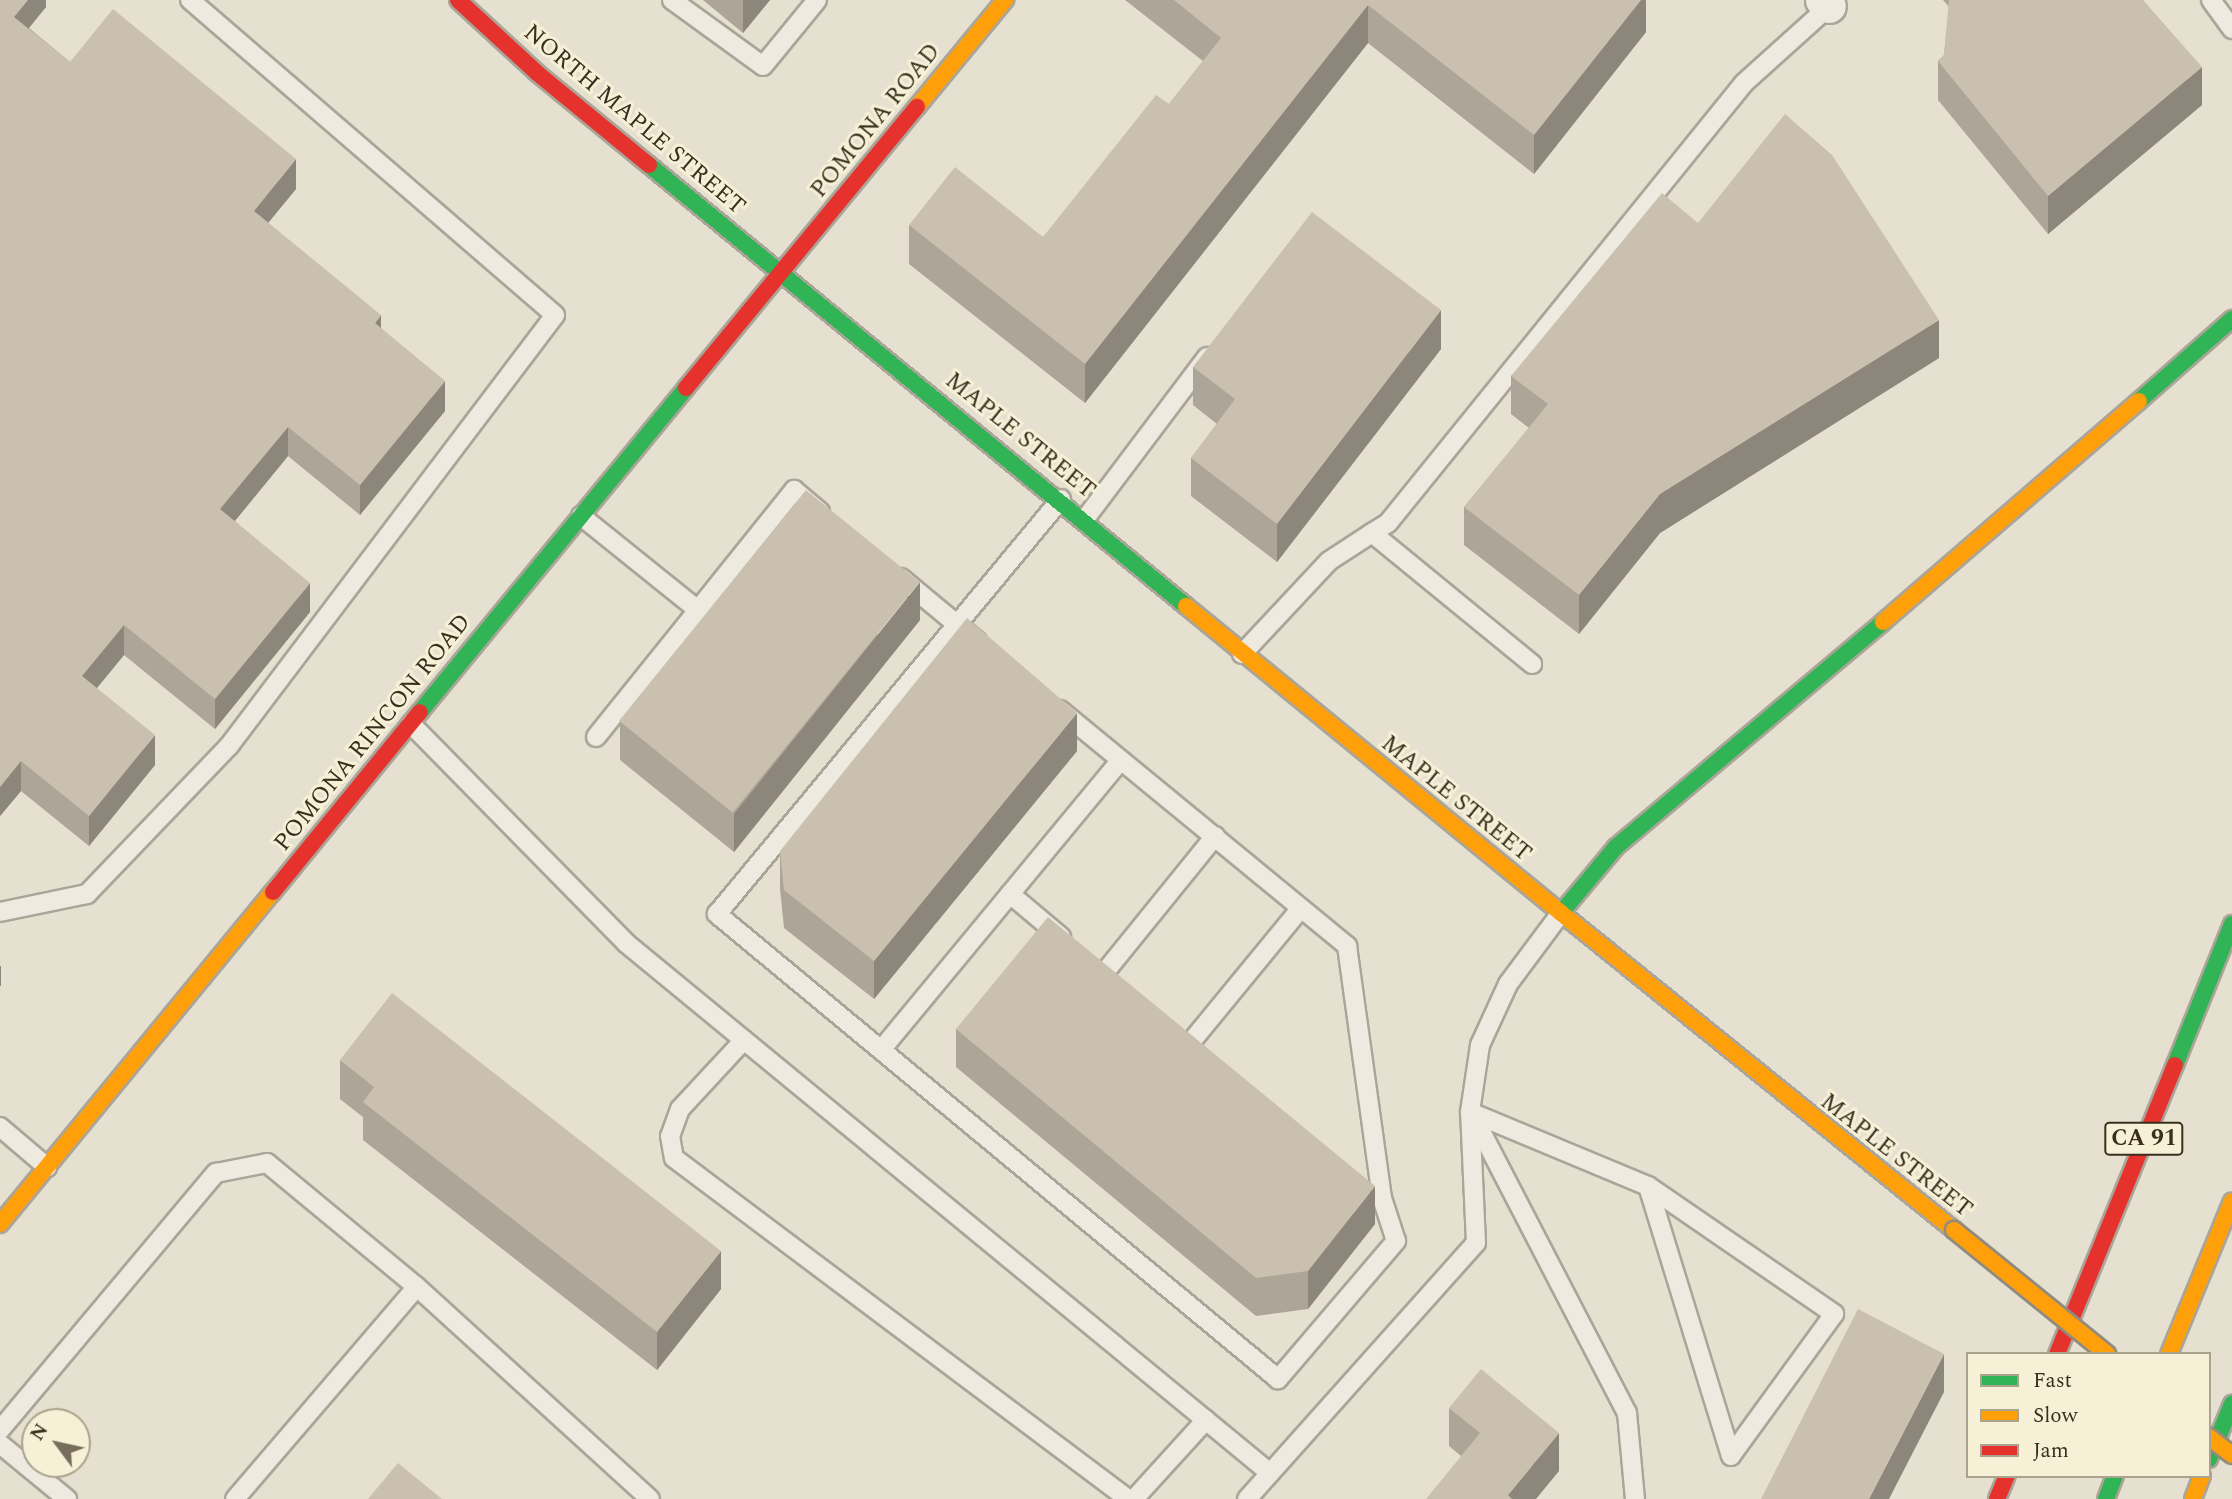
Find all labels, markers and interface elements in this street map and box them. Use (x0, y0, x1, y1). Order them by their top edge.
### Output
street label: NORTH MAPLE STREET (517, 19, 751, 221)
street label: POMONA ROAD (805, 38, 947, 204)
street label: MAPLE STREET (939, 367, 1101, 505)
street label: POMONA RINCON ROAD (268, 609, 478, 857)
street label: MAPLE STREET (1375, 730, 1537, 868)
street label: MAPLE STREET (1814, 1088, 1978, 1224)
road number: CA 91 (2104, 1120, 2184, 1158)
legend (1966, 1352, 2211, 1478)
text: Fast (2033, 1365, 2072, 1397)
text: Slow (2033, 1400, 2077, 1432)
north arrow (21, 1408, 91, 1478)
text: N (23, 1418, 56, 1447)
text: Jam (2033, 1435, 2069, 1467)

